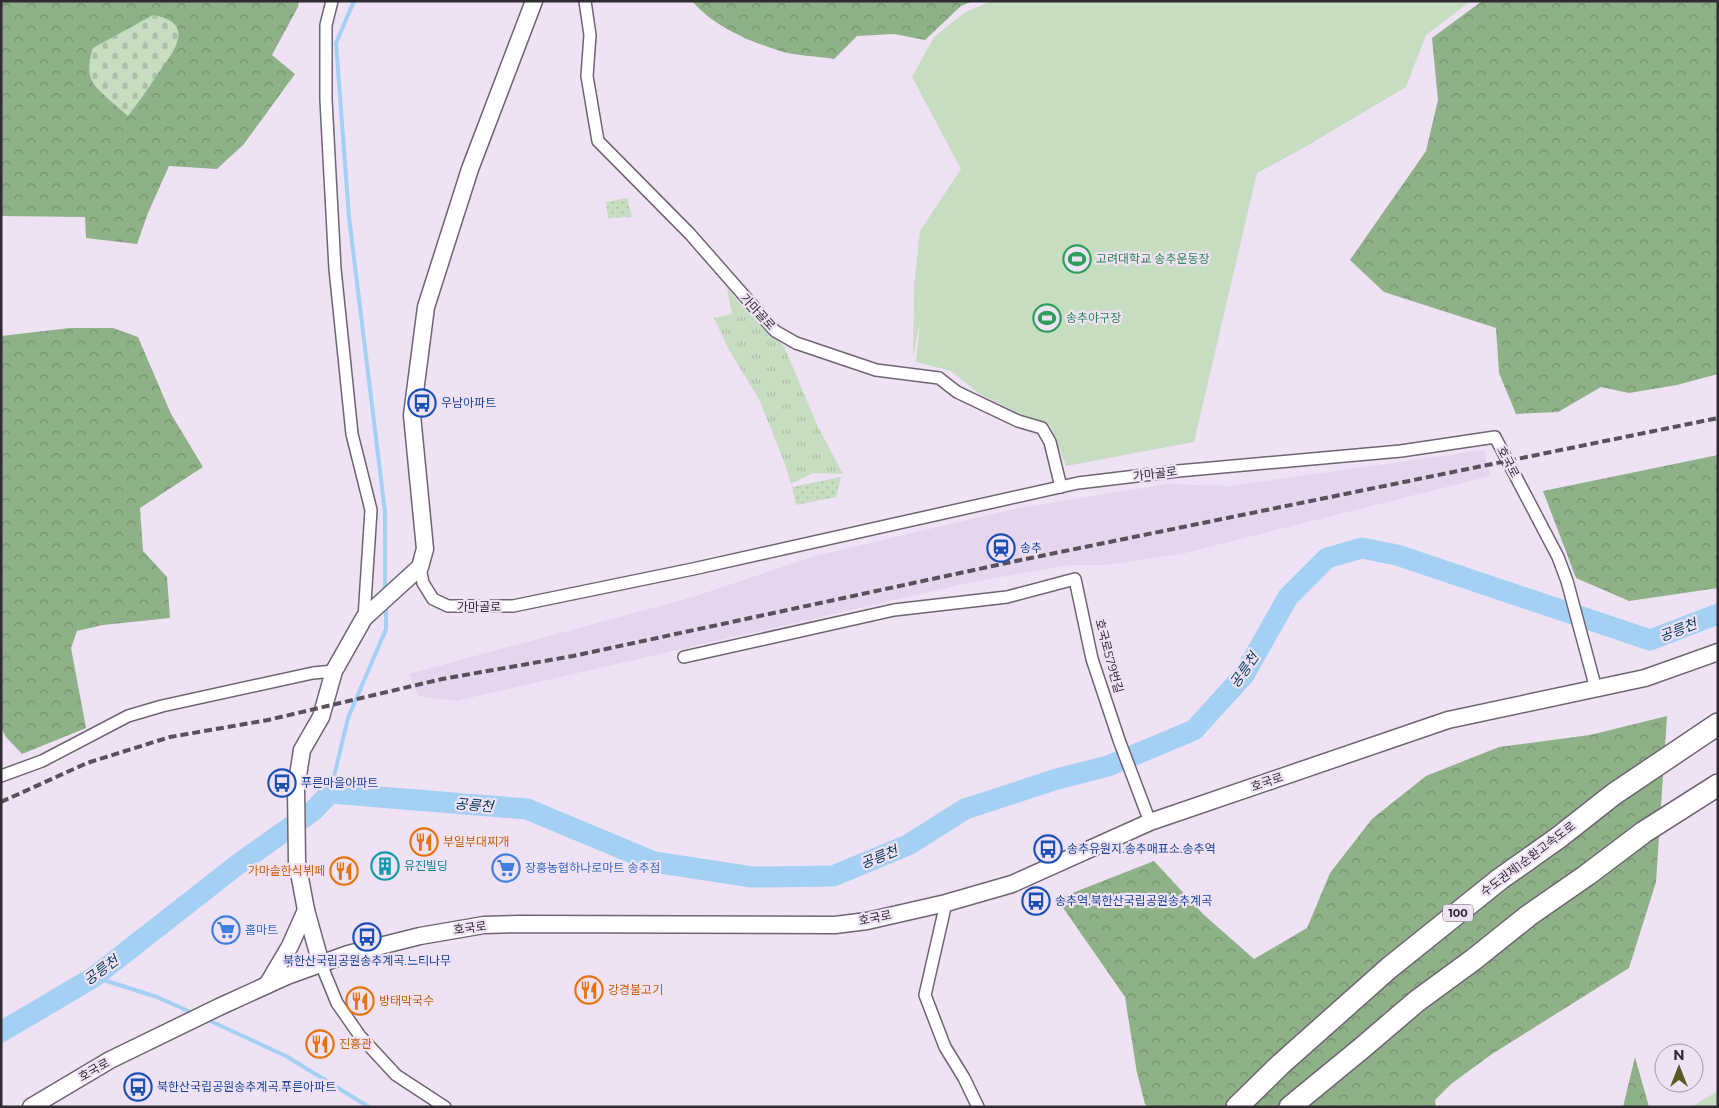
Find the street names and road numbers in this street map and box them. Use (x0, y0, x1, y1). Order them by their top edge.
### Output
street label: 가마골로 (738, 290, 779, 333)
street label: 호국로 (1494, 444, 1523, 480)
street label: 가마골로 (1132, 463, 1178, 484)
street label: 가마골로 (457, 599, 501, 614)
street label: 호국로579번길 (1092, 617, 1127, 695)
street label: 호국로 (1249, 769, 1285, 794)
street label: 수도권제1순환고속도로 (1477, 818, 1578, 899)
road number: 100 (1443, 904, 1473, 921)
street label: 호국로 (857, 907, 893, 928)
street label: 호국로 (453, 918, 487, 937)
street label: 호국로 (76, 1055, 112, 1084)

